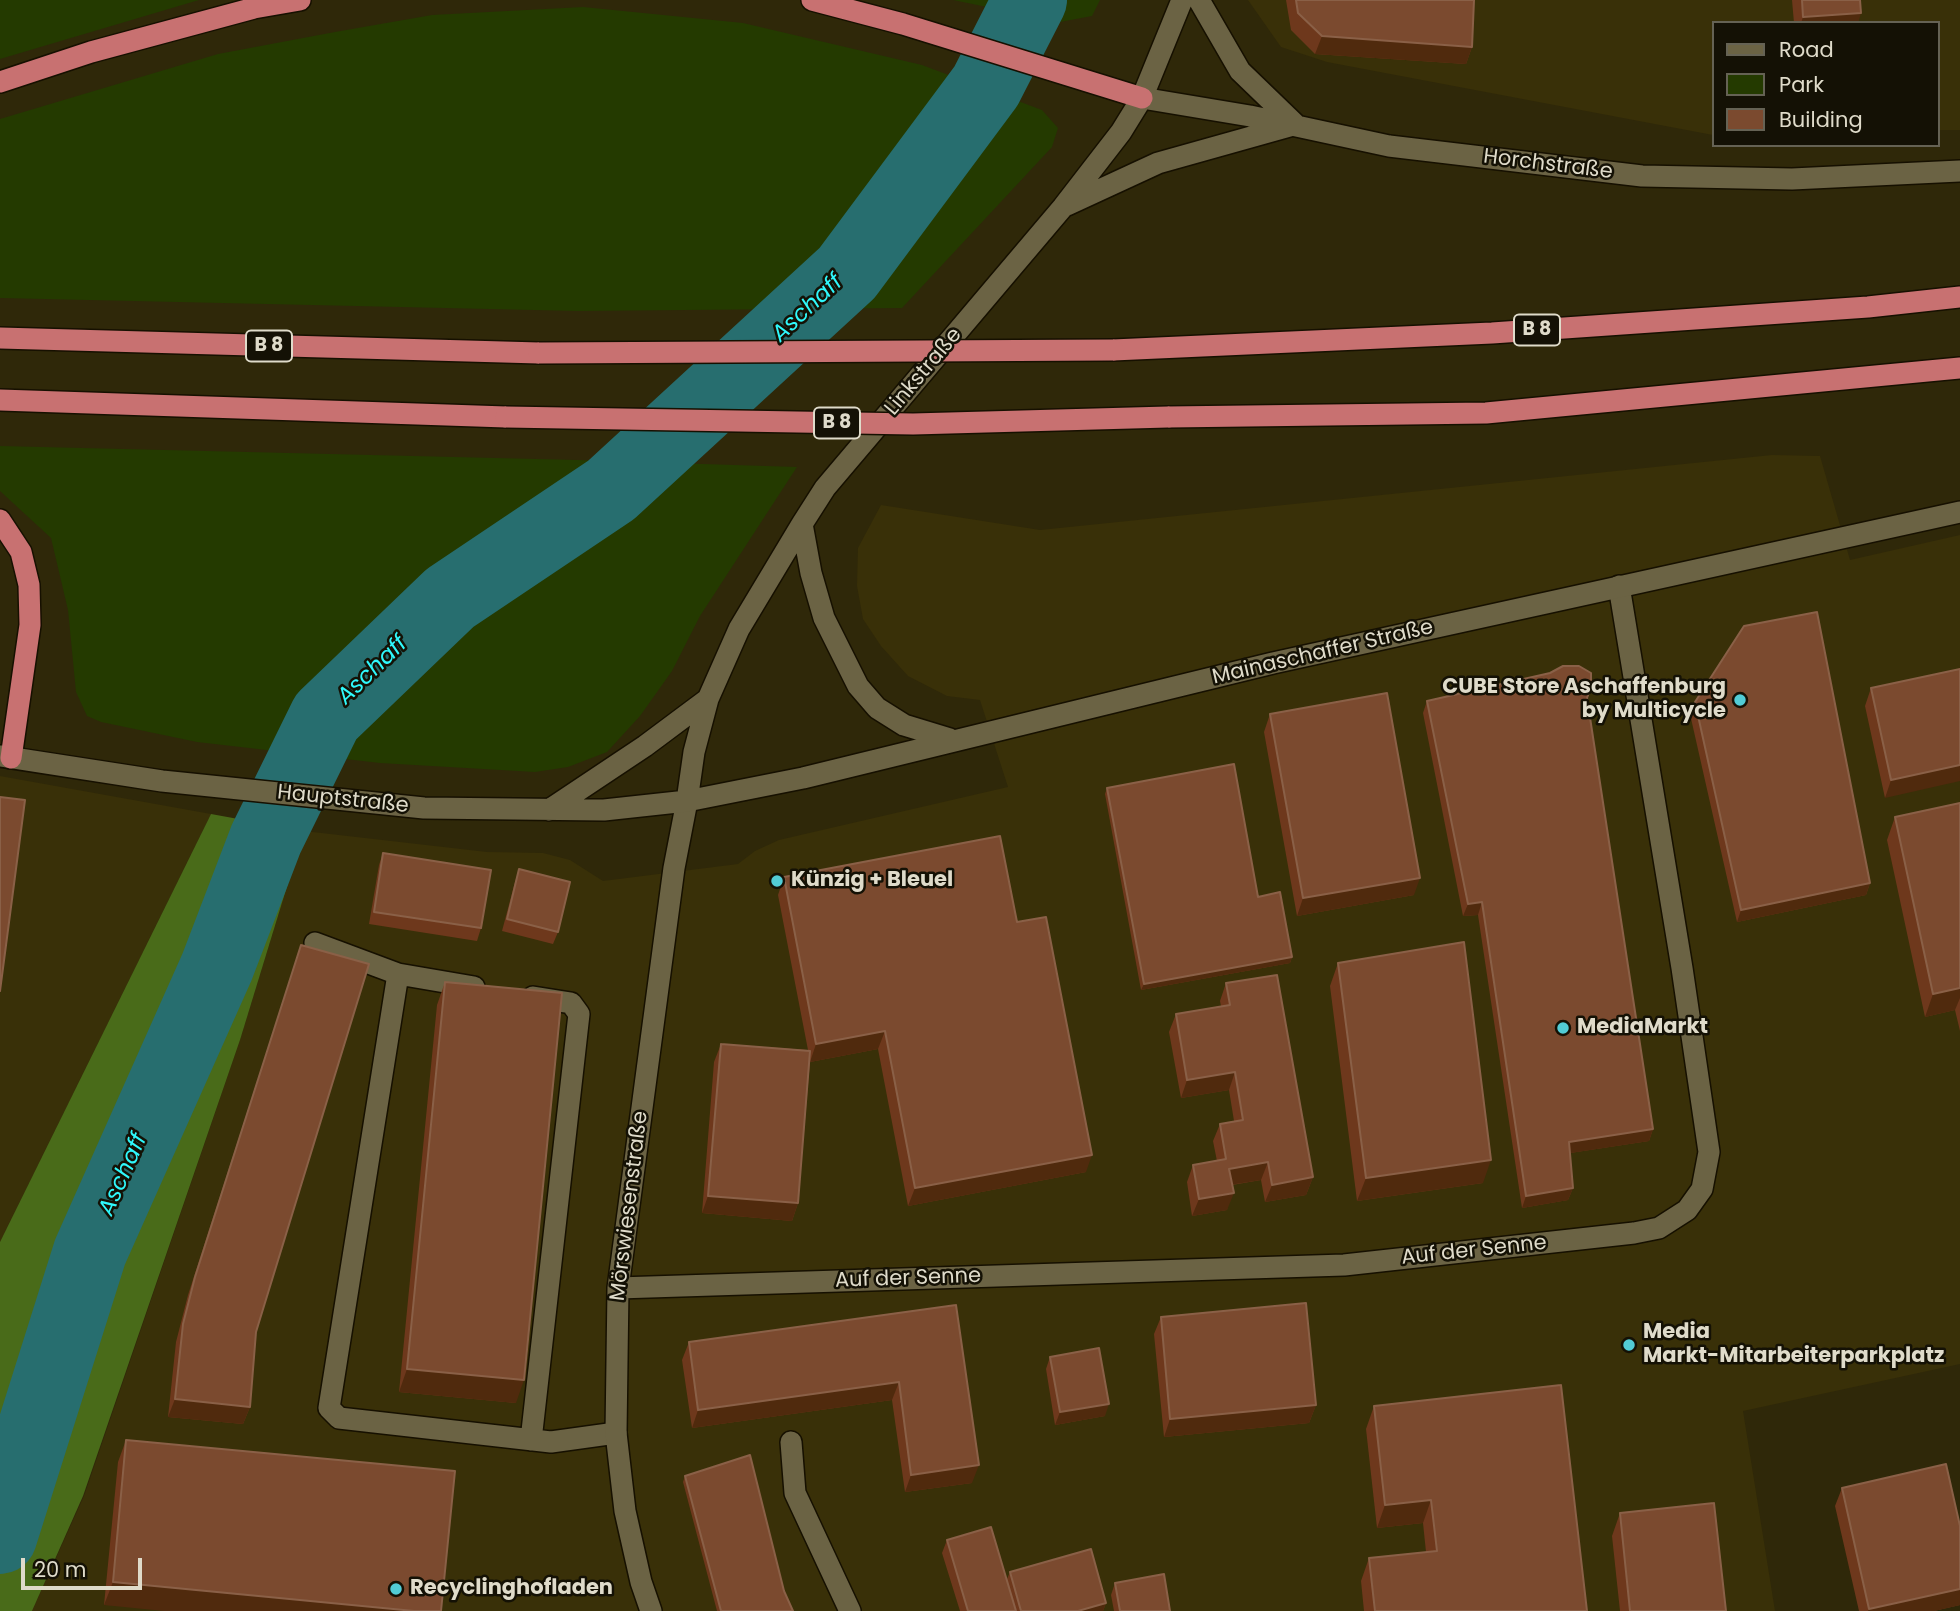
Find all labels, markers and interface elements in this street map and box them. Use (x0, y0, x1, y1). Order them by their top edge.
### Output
legend (1712, 21, 1939, 147)
text: Road (1779, 35, 1834, 64)
text: Park (1779, 70, 1824, 99)
text: Building (1779, 105, 1863, 134)
street label: Horchstraße (1482, 145, 1614, 185)
water label: Aschaff (767, 269, 849, 349)
road number: B 8 (1514, 314, 1560, 346)
street label: Linkstraße (880, 323, 968, 421)
road number: B 8 (246, 330, 292, 362)
road number: B 8 (814, 408, 860, 438)
street label: Mainaschaffer Straße (1210, 615, 1436, 691)
water label: Aschaff (332, 631, 414, 711)
place label: CUBE Store Aschaffenburg by Multicycle (1442, 675, 1726, 725)
marker: CUBE Store Aschaffenburg by Multicycle (1732, 692, 1748, 708)
street label: Hauptstraße (276, 781, 410, 819)
place label: Künzig + Bleuel (791, 868, 953, 894)
marker: Künzig + Bleuel (769, 873, 785, 889)
place label: MediaMarkt (1577, 1015, 1708, 1041)
marker: MediaMarkt (1555, 1020, 1571, 1036)
street label: Mörswiesenstraße (606, 1110, 654, 1302)
water label: Aschaff (94, 1130, 154, 1220)
street label: Auf der Senne (1400, 1231, 1548, 1271)
street label: Auf der Senne (835, 1264, 981, 1294)
place label: Media Markt-Mitarbeiterparkplatz (1643, 1320, 1944, 1370)
marker: Media Markt-Mitarbeiterparkplatz (1621, 1337, 1637, 1353)
scale bar (24, 1544, 145, 1588)
text: 20 m (34, 1555, 87, 1584)
place label: Recyclinghofladen (410, 1576, 613, 1602)
marker: Recyclinghofladen (388, 1581, 404, 1597)

